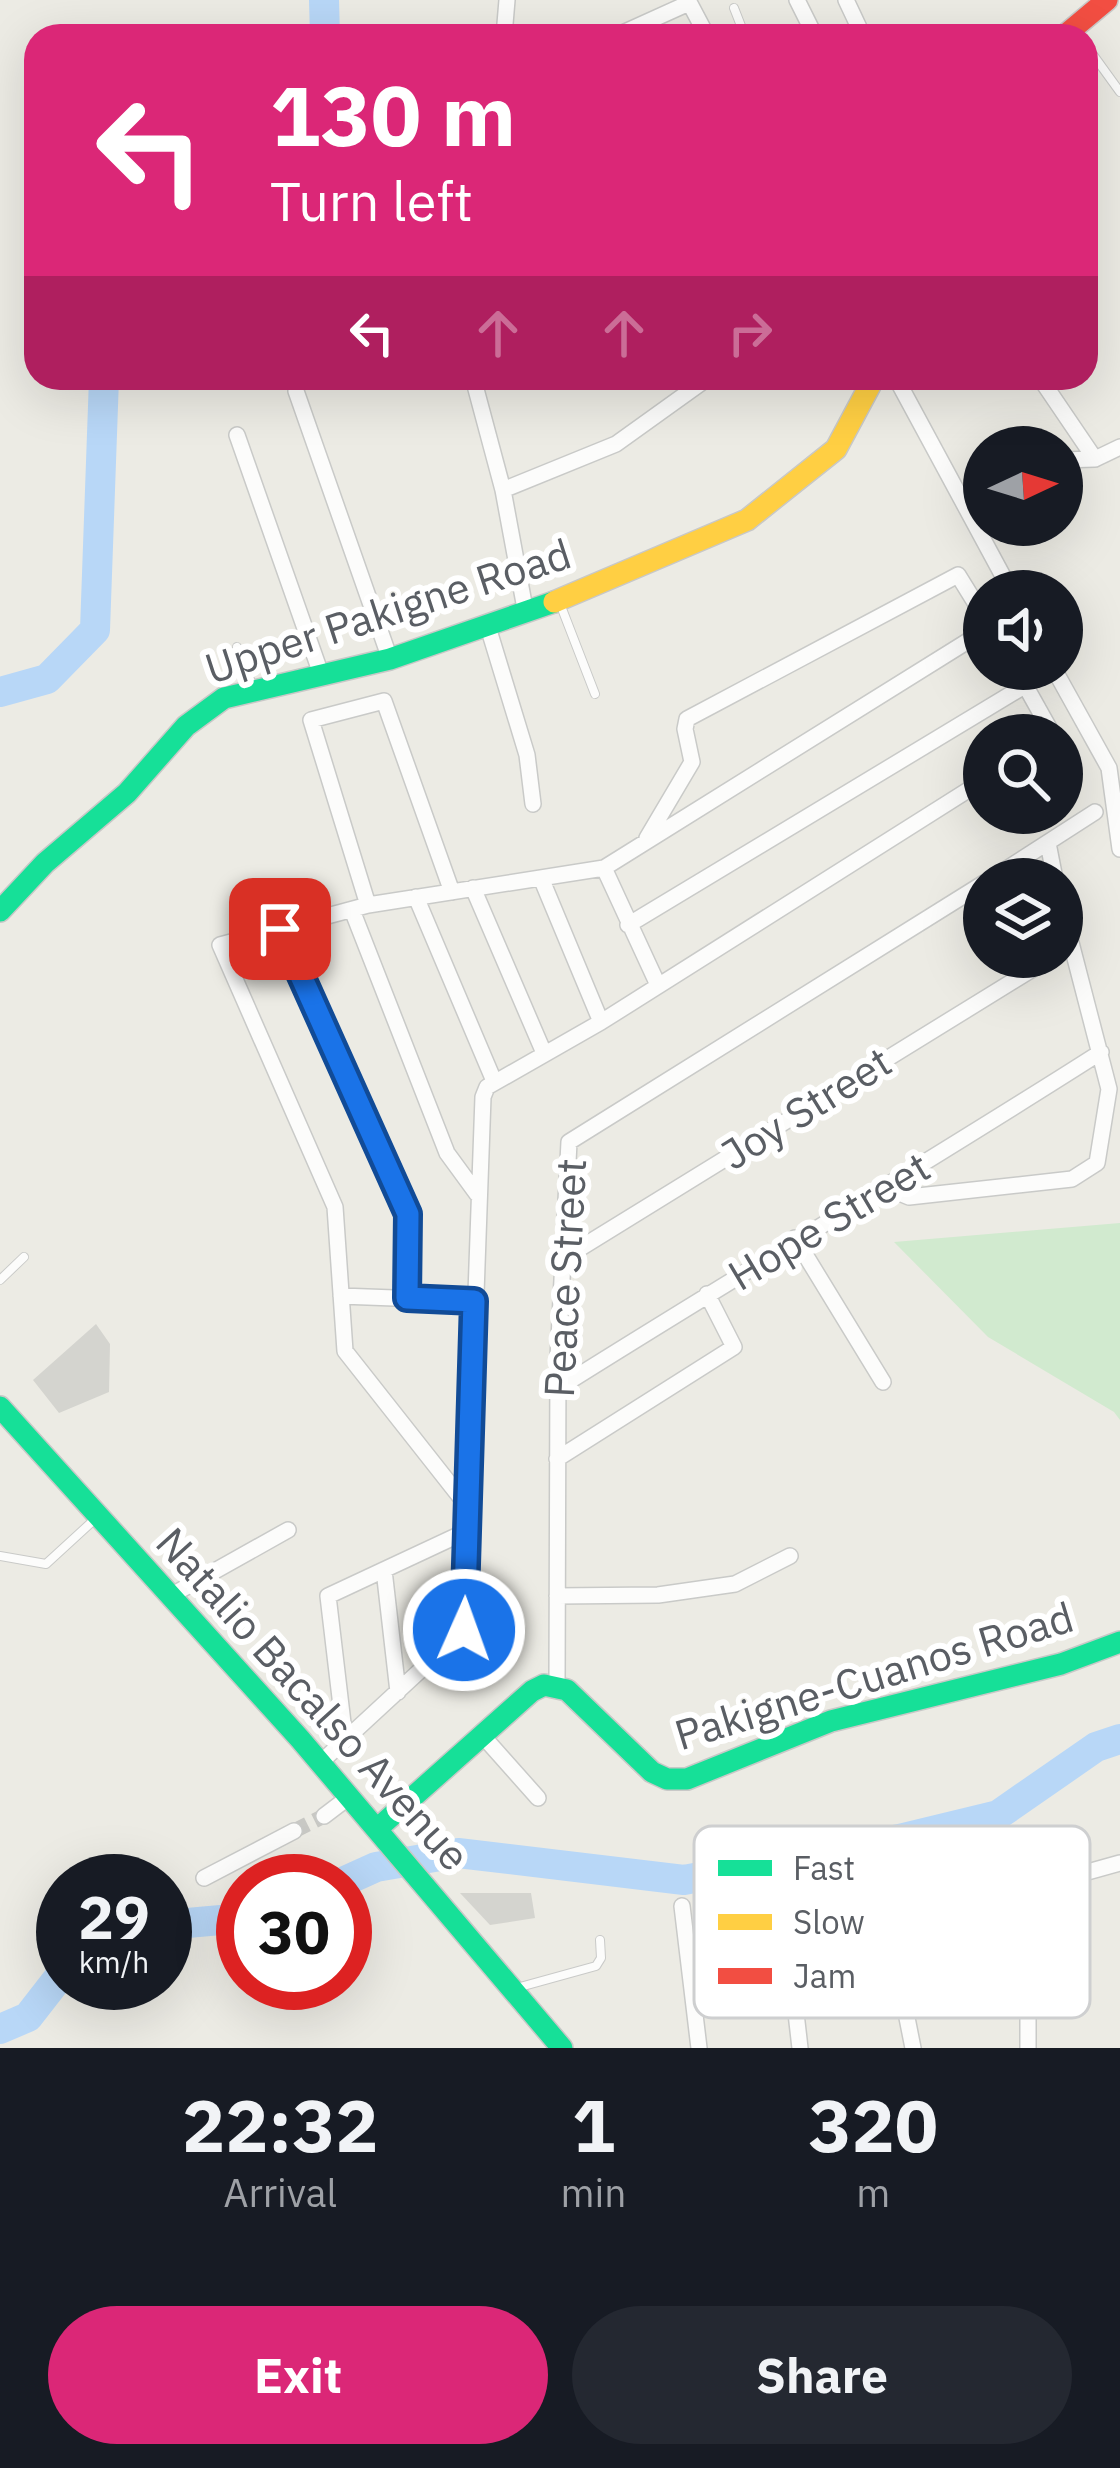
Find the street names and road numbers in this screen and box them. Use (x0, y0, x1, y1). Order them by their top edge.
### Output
street label: Upper Pakigne Road (198, 525, 578, 696)
street label: Joy Street (710, 1034, 901, 1181)
street label: Hope Street (718, 1139, 940, 1302)
street label: Peace Street (531, 1157, 598, 1399)
street label: Natalio Bacalso Avenue (145, 1515, 482, 1882)
street label: Pakigne-Cuanos Road (668, 1589, 1080, 1762)

